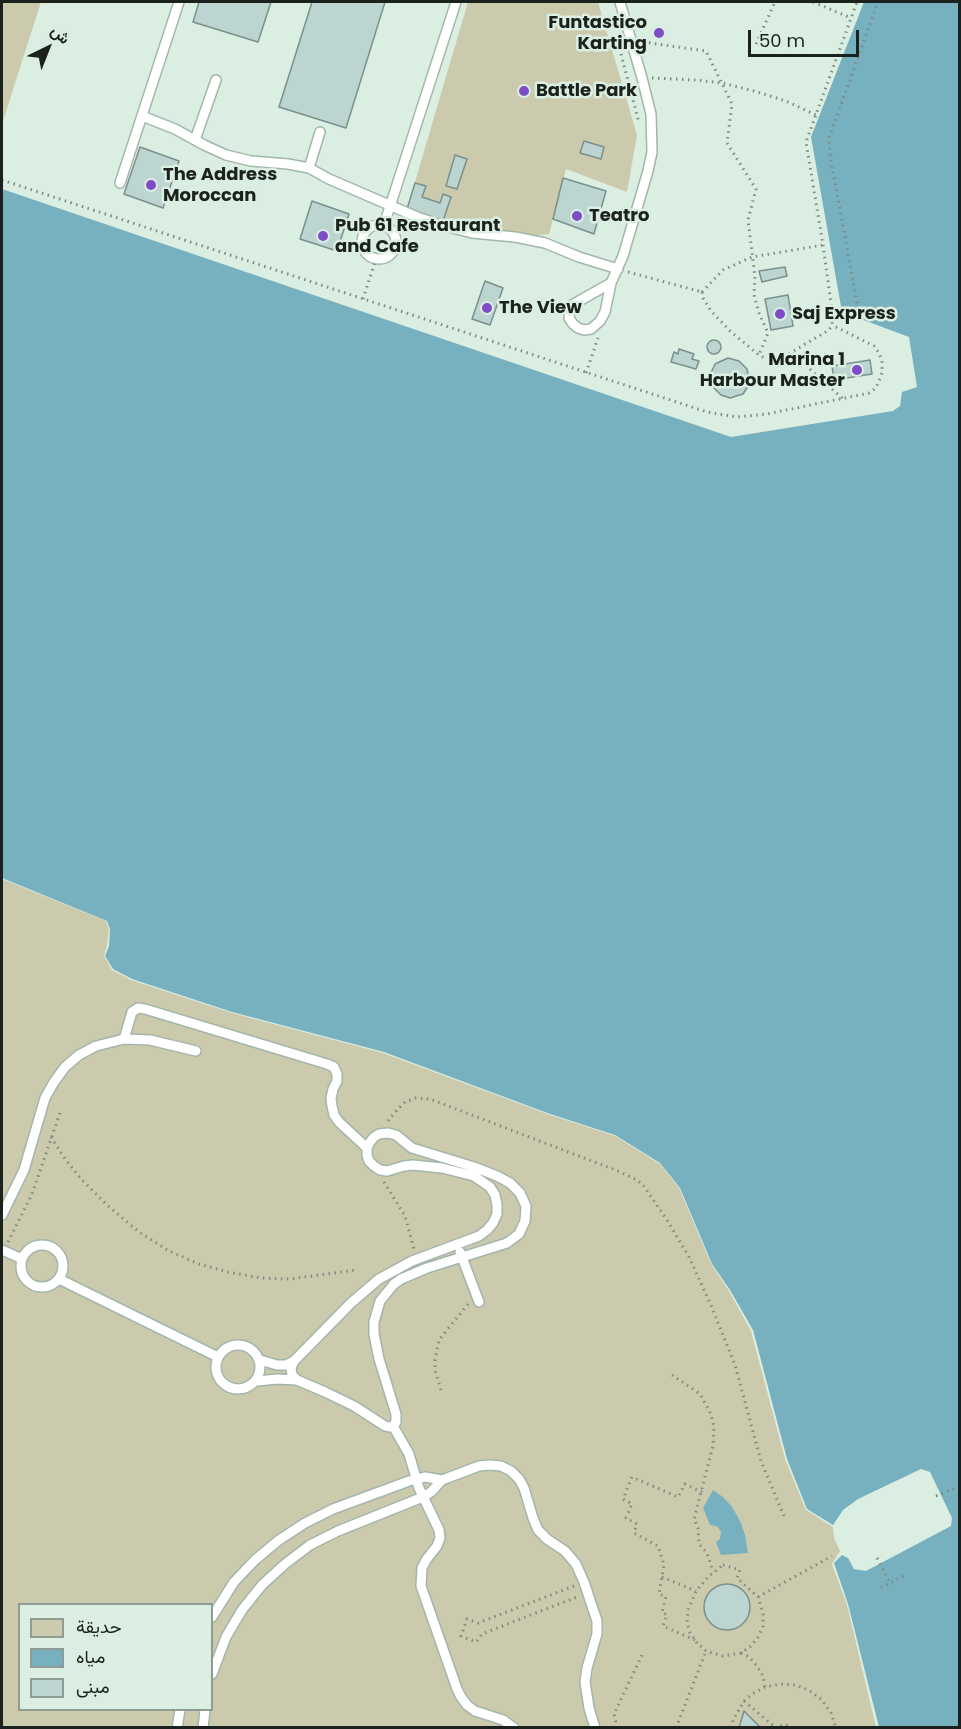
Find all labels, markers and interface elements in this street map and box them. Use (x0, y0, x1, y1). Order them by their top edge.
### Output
place label: Funtastico Karting (548, 12, 647, 54)
north arrow (18, 18, 78, 78)
scale bar (751, 18, 862, 56)
text: ش (46, 19, 75, 49)
marker: Funtastico Karting (652, 26, 666, 40)
text: 50 m (759, 28, 805, 53)
place label: Battle Park (536, 80, 637, 102)
marker: Battle Park (517, 84, 531, 98)
place label: The Address Moroccan (163, 164, 277, 207)
marker: The Address Moroccan (144, 178, 158, 192)
place label: Teatro (589, 205, 649, 227)
marker: Teatro (570, 209, 584, 223)
place label: Pub 61 Restaurant and Cafe (335, 215, 500, 258)
marker: Pub 61 Restaurant and Cafe (316, 229, 330, 243)
place label: The View (499, 297, 582, 319)
marker: The View (480, 301, 494, 315)
place label: Saj Express (792, 303, 896, 325)
marker: Saj Express (773, 307, 787, 321)
place label: Marina 1 Harbour Master (700, 349, 845, 392)
marker: Marina 1 Harbour Master (850, 363, 864, 377)
legend (18, 1603, 213, 1711)
text: حديقة (76, 1614, 122, 1639)
text: مياه (76, 1644, 105, 1669)
text: مبنى (76, 1674, 110, 1699)

